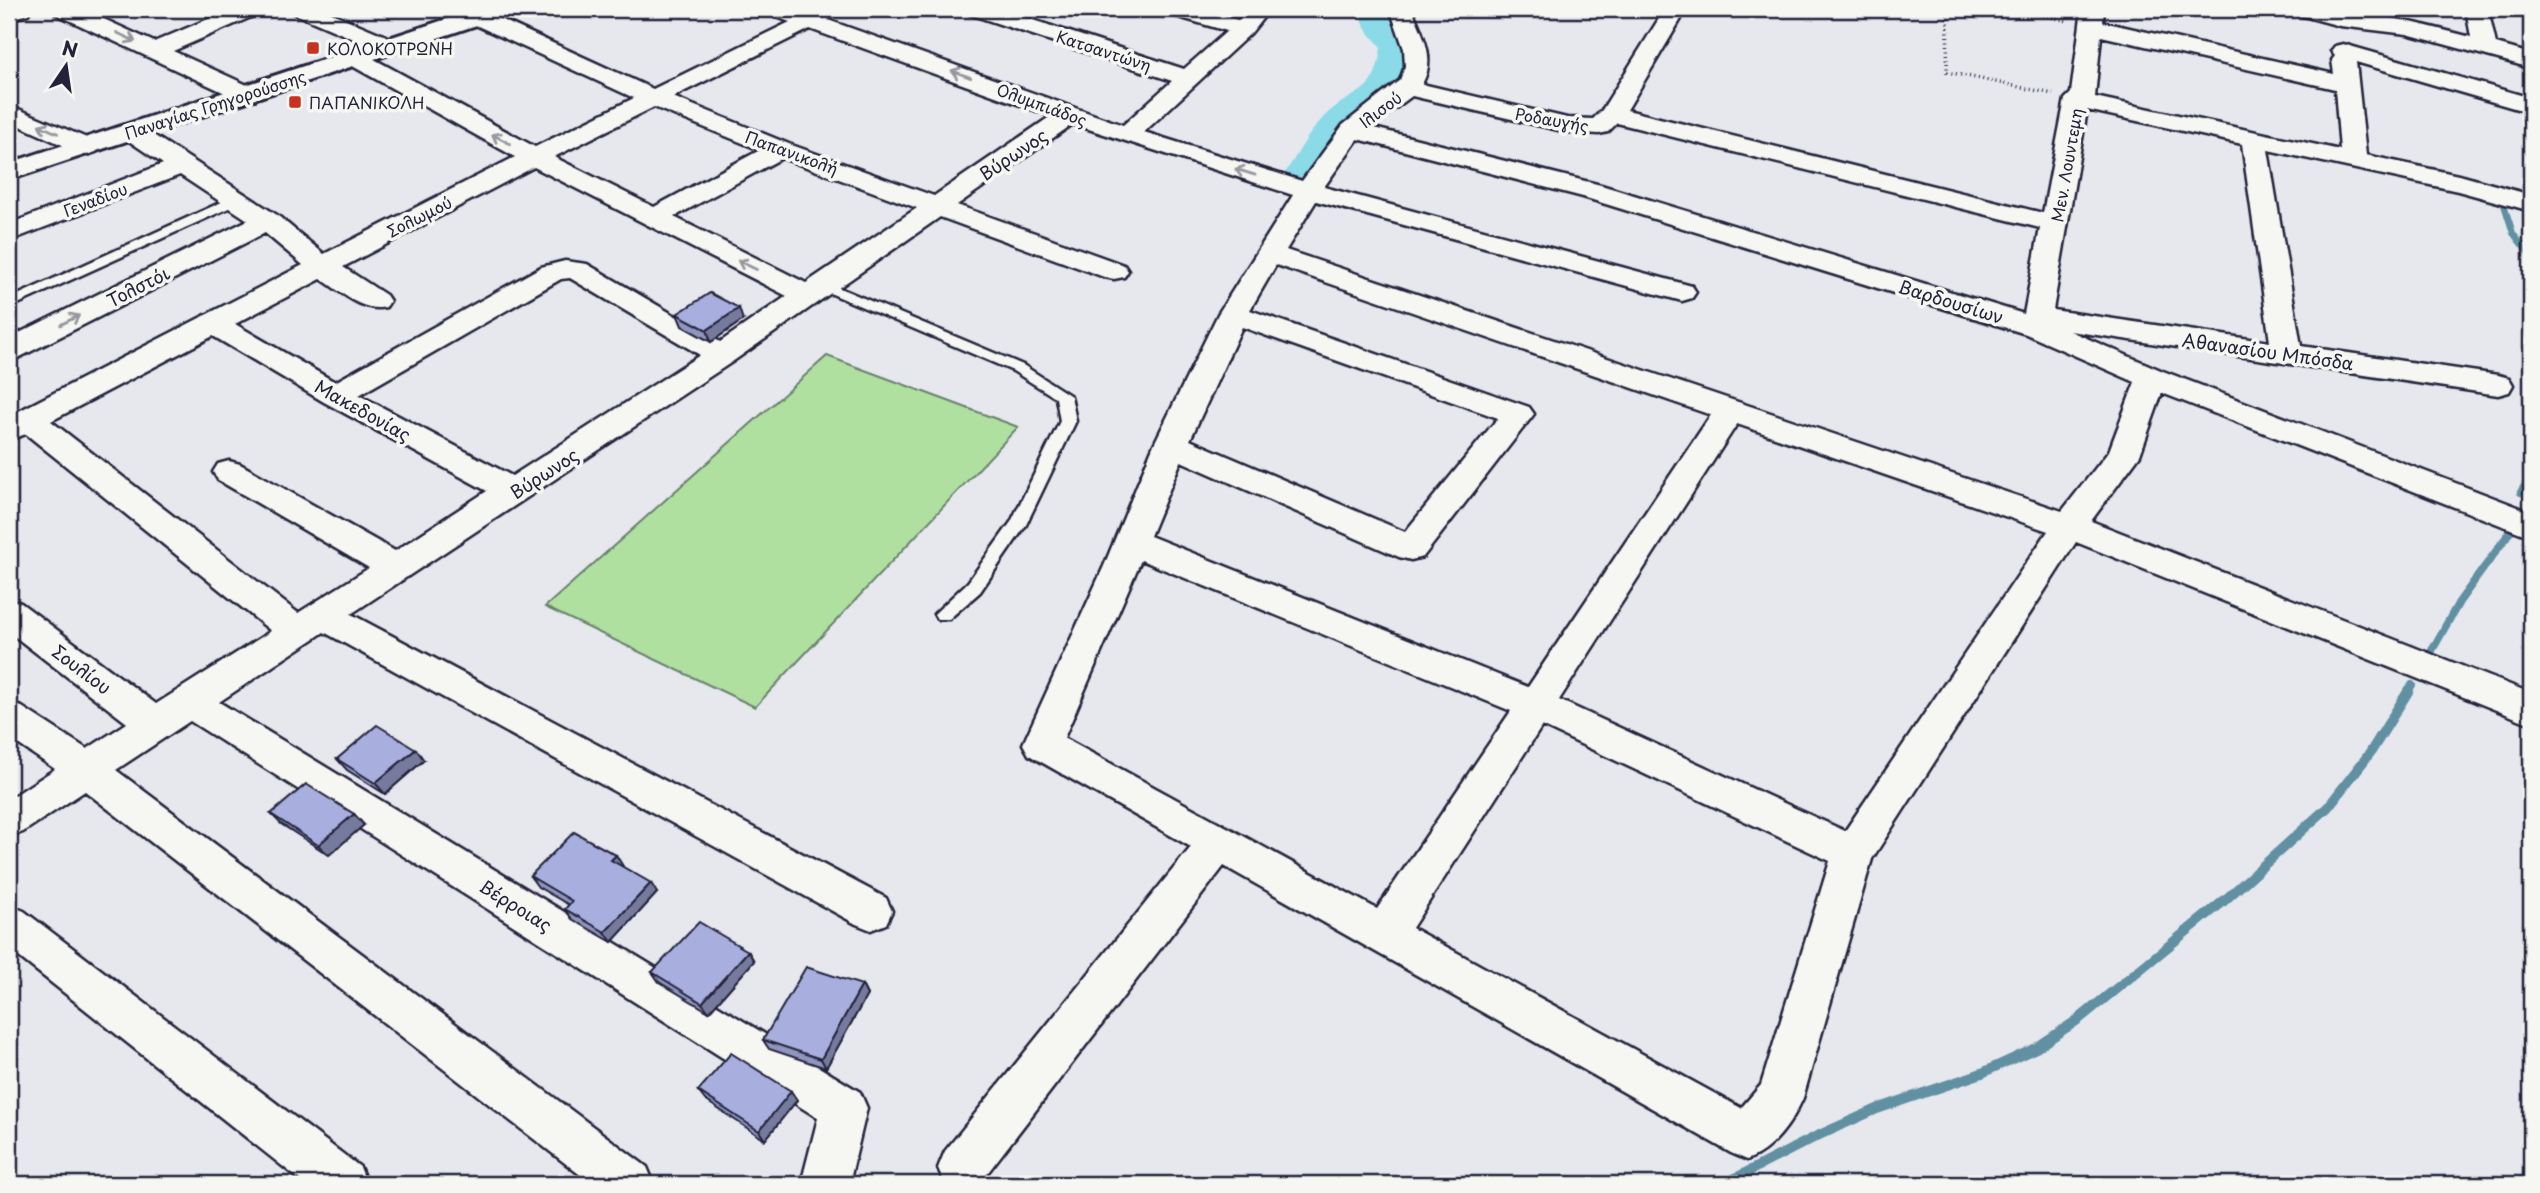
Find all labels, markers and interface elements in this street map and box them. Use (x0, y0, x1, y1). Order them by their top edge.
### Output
street label: Κατσαντώνη (1053, 23, 1155, 77)
one-way arrow (115, 31, 136, 44)
north arrow (32, 32, 102, 102)
text: N (60, 33, 81, 64)
place label: ΚΟΛΟΚΟΤΡΩΝΗ (327, 36, 453, 60)
marker: ΚΟΛΟΚΟΤΡΩΝΗ (305, 40, 321, 56)
street label: Παναγίας Γρηγορούσσης (121, 63, 309, 145)
one-way arrow (950, 67, 972, 79)
street label: Ολυμπιάδος (994, 77, 1090, 131)
street label: Ιλισού (1354, 85, 1406, 133)
place label: ΠΑΠΑΝΙΚΟΛΗ (309, 90, 424, 114)
marker: ΠΑΠΑΝΙΚΟΛΗ (287, 94, 303, 110)
street label: Ροδαυγής (1513, 101, 1591, 137)
street label: Μεν. Λουντεμη (2044, 106, 2088, 224)
street label: Βύρωνος (974, 121, 1052, 187)
one-way arrow (38, 122, 59, 135)
street label: Παπανικολή (742, 124, 842, 180)
one-way arrow (491, 132, 512, 145)
one-way arrow (1235, 164, 1257, 177)
street label: Γεναδίου (59, 176, 131, 222)
street label: Σολωμού (382, 189, 456, 243)
one-way arrow (737, 258, 758, 272)
street label: Τολστόι (102, 259, 174, 313)
street label: Βαρδουσίων (1895, 272, 2007, 330)
one-way arrow (59, 312, 80, 326)
street label: Αθανασίου Μπόσδα (2180, 326, 2356, 376)
street label: Μακεδονίας (310, 372, 416, 448)
street label: Βύρωνος (505, 441, 583, 505)
street label: Σουλίου (47, 638, 117, 700)
street label: Βέρροιας (475, 872, 557, 938)

